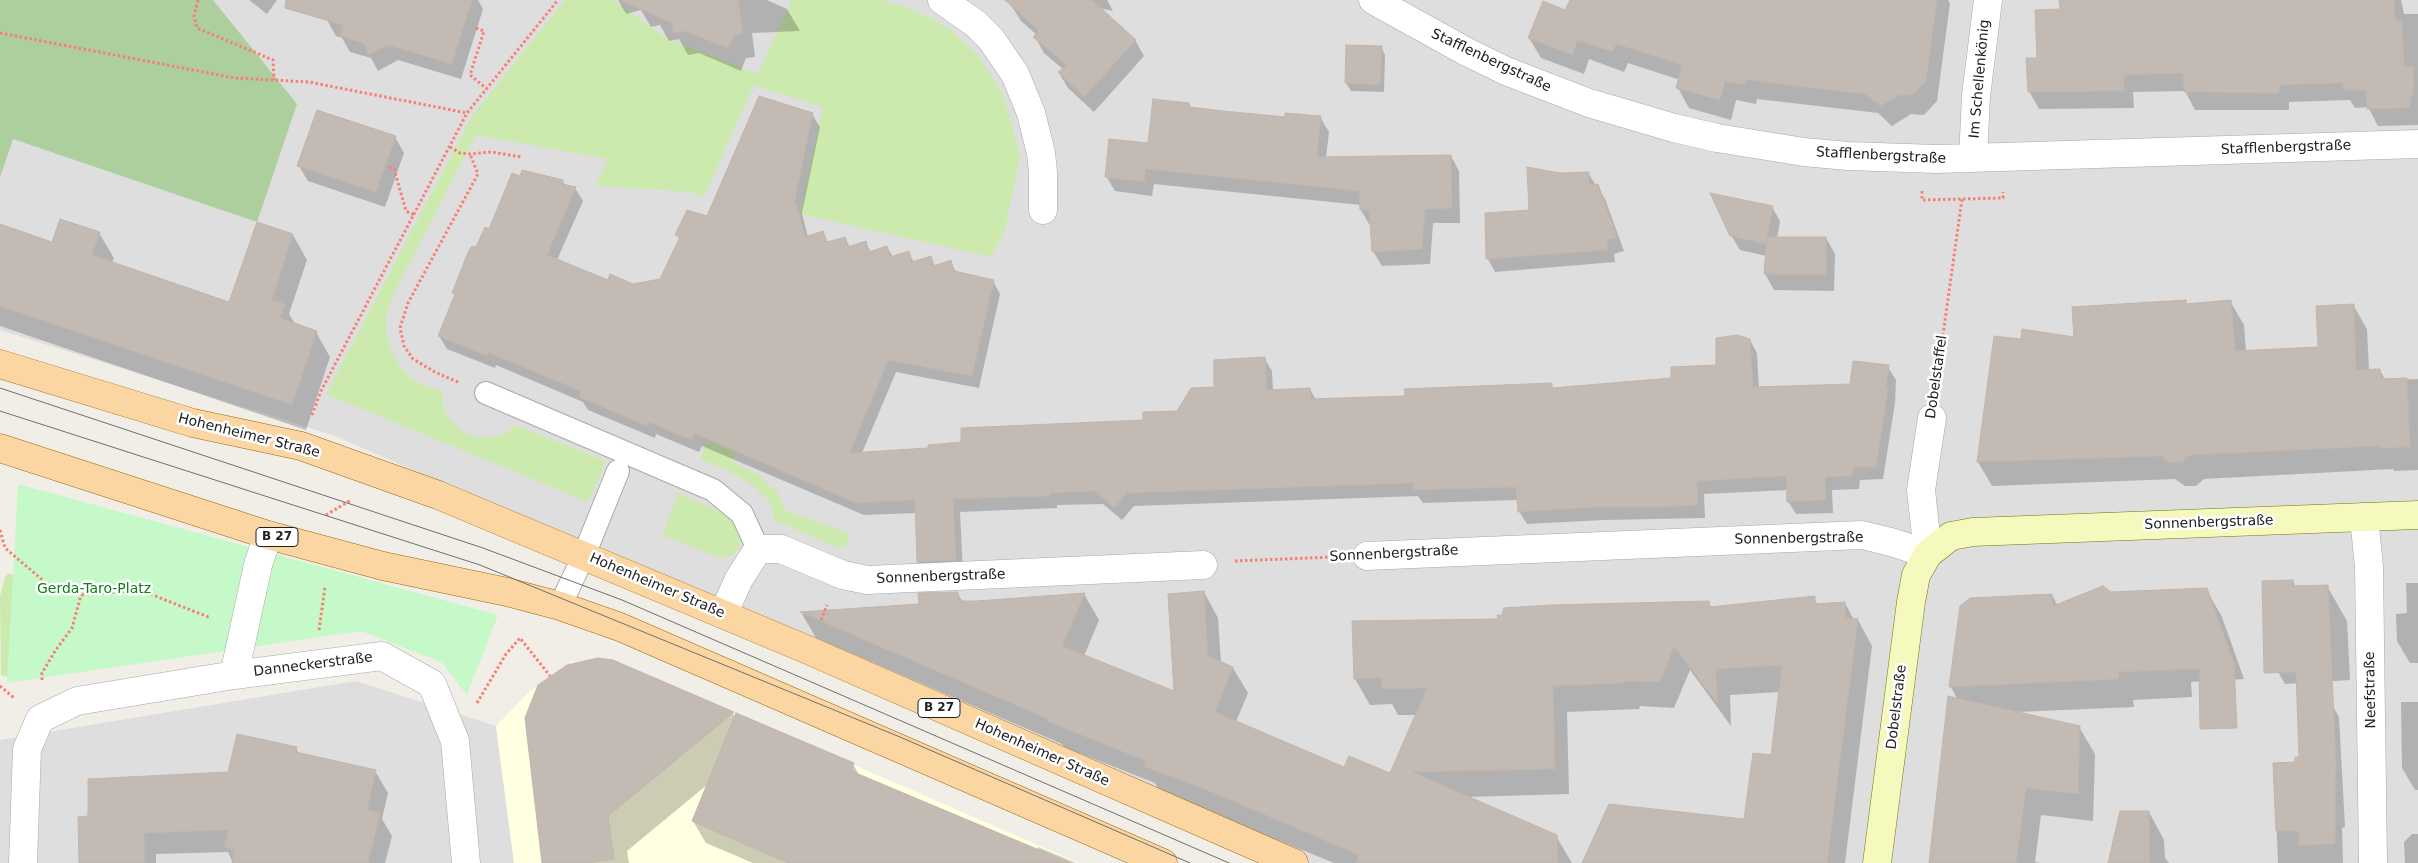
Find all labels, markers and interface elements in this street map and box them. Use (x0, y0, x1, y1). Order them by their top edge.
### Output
street label: Im Schellenkönig (1966, 19, 1994, 139)
street label: Stafflenbergstraße (1428, 26, 1554, 96)
street label: Stafflenbergstraße (2221, 137, 2351, 159)
street label: Stafflenbergstraße (1815, 144, 1947, 168)
street label: Dobelstaffel (1923, 334, 1951, 420)
street label: Hohenheimer Straße (176, 410, 322, 462)
street label: Sonnenbergstraße (2144, 512, 2274, 534)
road number: B 27 (256, 528, 298, 546)
street label: Sonnenbergstraße (1734, 529, 1864, 549)
street label: Sonnenbergstraße (1329, 542, 1459, 566)
street label: Hohenheimer Straße (587, 550, 727, 622)
street label: Sonnenbergstraße (876, 566, 1006, 588)
park label: Gerda-Taro-Platz (37, 581, 151, 597)
street label: Danneckerstraße (252, 649, 374, 681)
street label: Neefstraße (2362, 651, 2380, 729)
street label: Dobelstraße (1883, 664, 1911, 750)
road number: B 27 (918, 698, 960, 718)
street label: Hohenheimer Straße (972, 716, 1112, 790)

